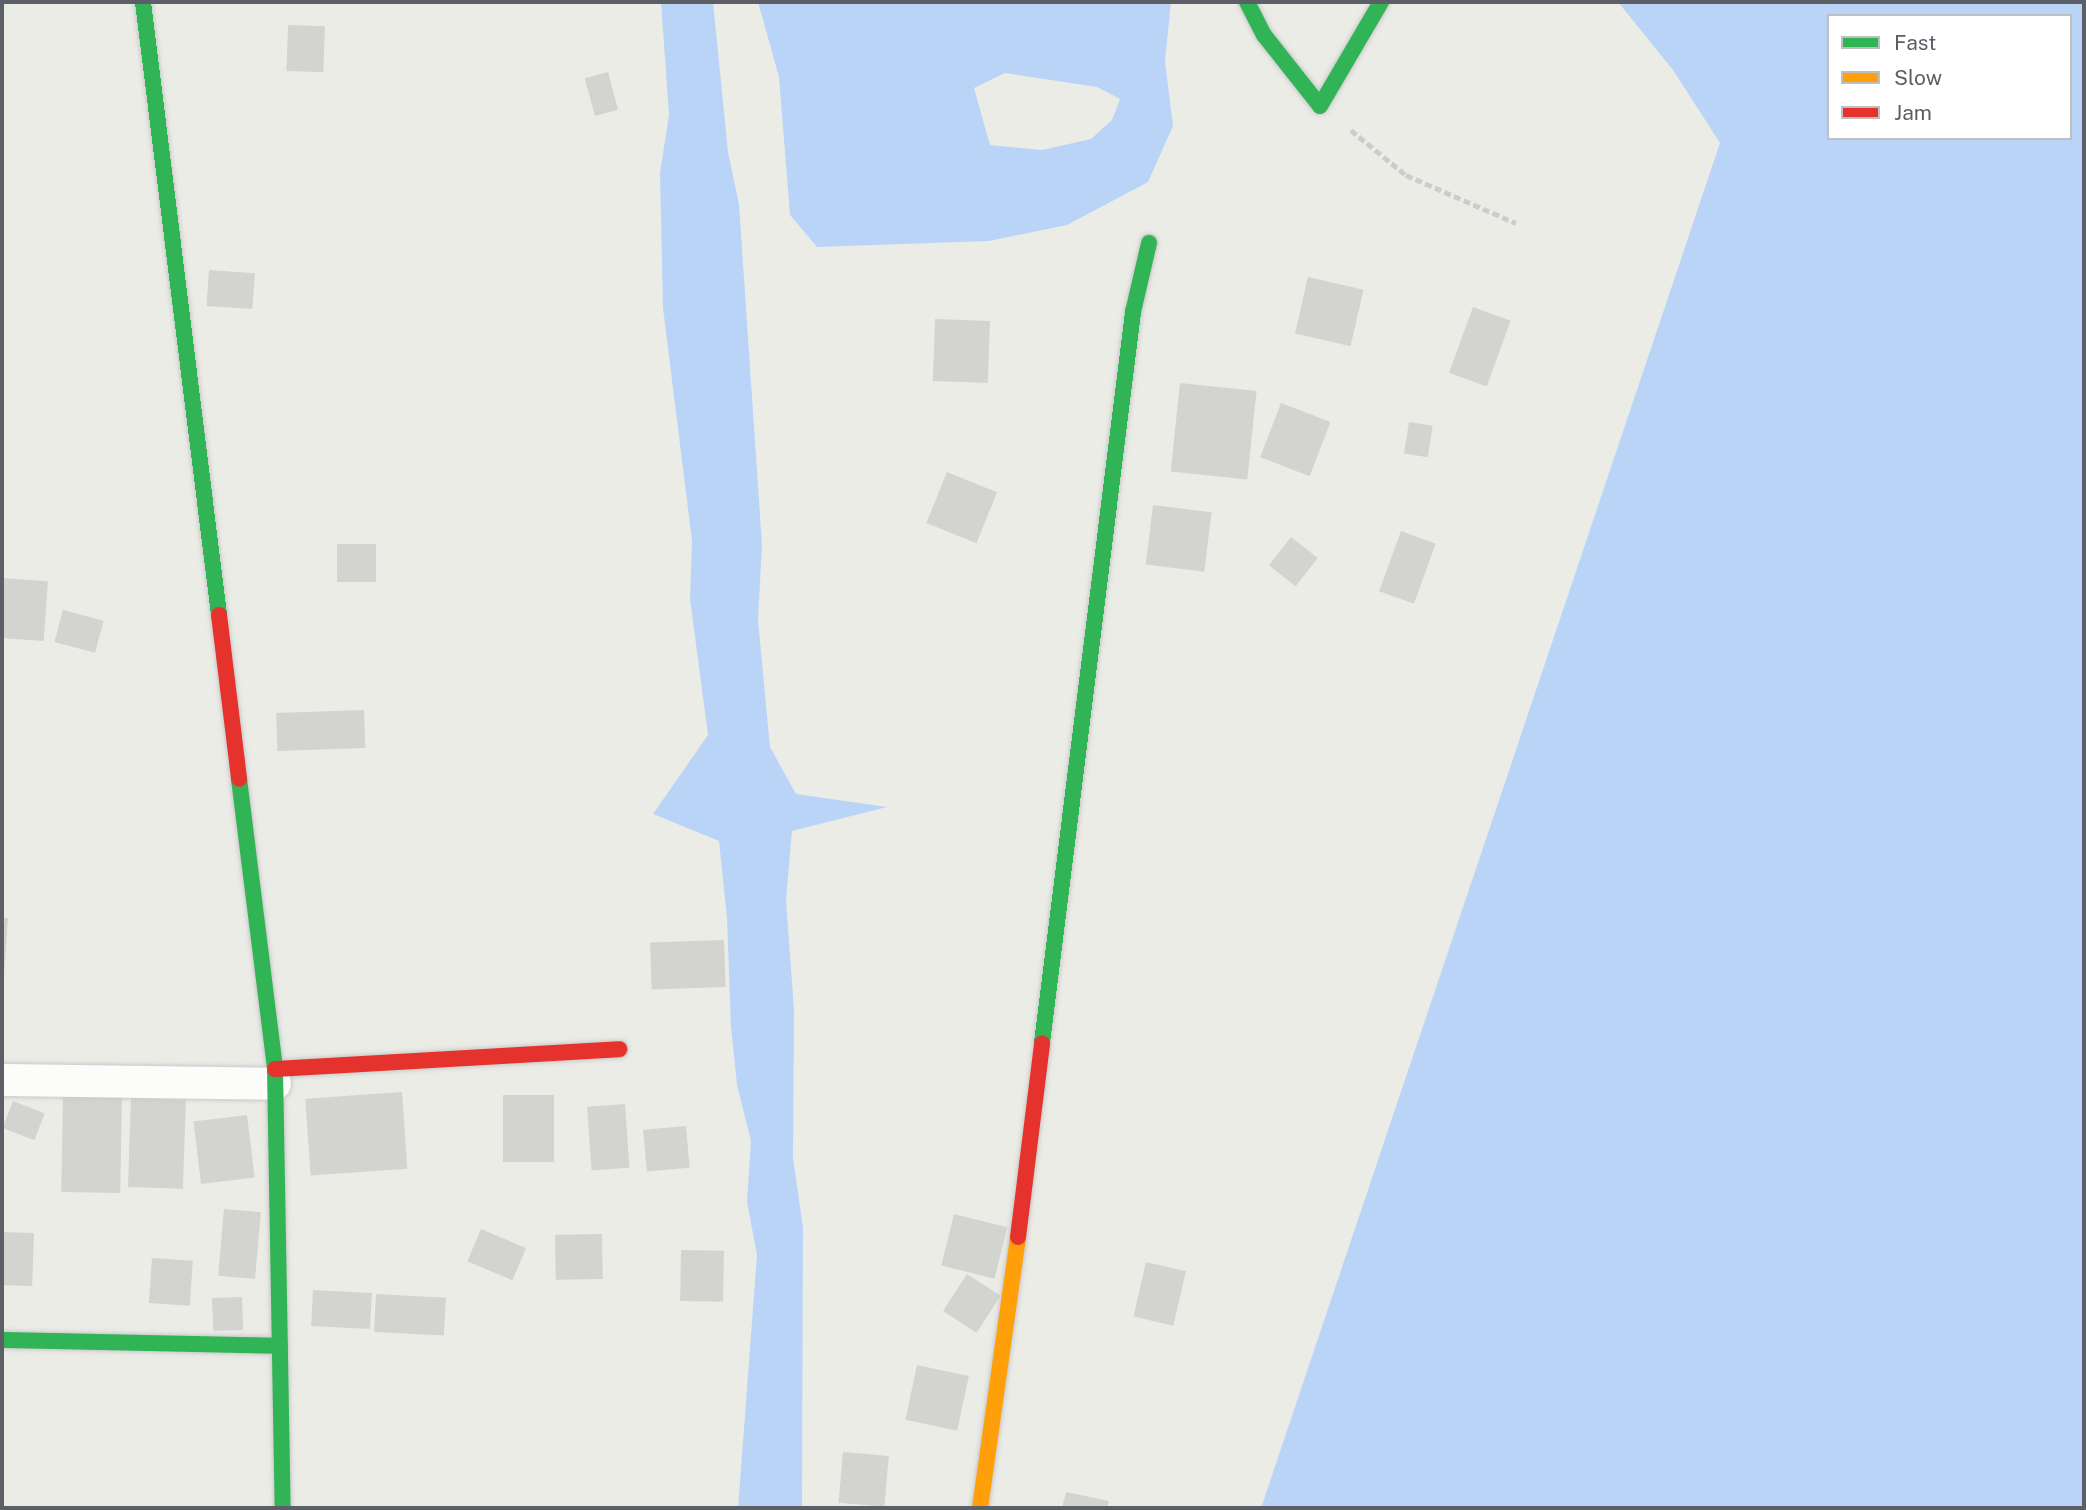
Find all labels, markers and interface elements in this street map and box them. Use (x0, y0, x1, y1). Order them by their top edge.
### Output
legend (1827, 14, 2072, 140)
text: Fast (1894, 30, 1936, 55)
text: Slow (1894, 65, 1942, 90)
text: Jam (1894, 100, 1932, 125)

